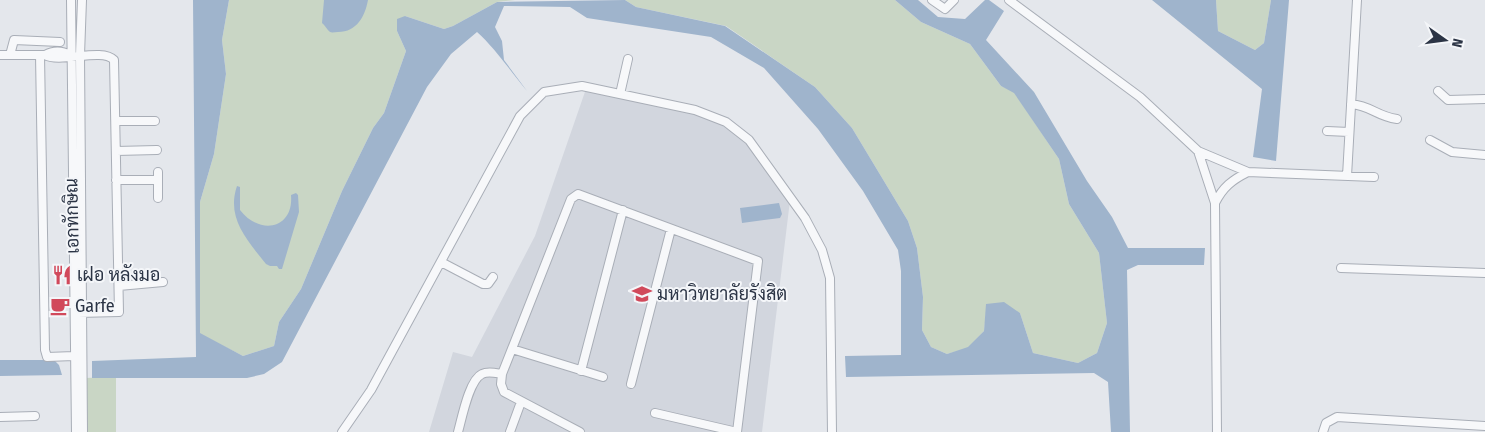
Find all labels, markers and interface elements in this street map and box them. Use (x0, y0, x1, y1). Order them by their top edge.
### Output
north arrow (1420, 15, 1470, 65)
text: N (1448, 37, 1466, 49)
street label: เอกทักษิณ (60, 178, 84, 254)
restaurant icon: เฝอ หลังมอ (51, 264, 73, 286)
place label: เฝอ หลังมอ (77, 264, 160, 286)
school or university icon: มหาวิทยาลัยรังสิต (631, 283, 653, 305)
place label: มหาวิทยาลัยรังสิต (657, 283, 787, 305)
cafe icon: Garfe (49, 295, 71, 317)
place label: Garfe (75, 295, 115, 317)

